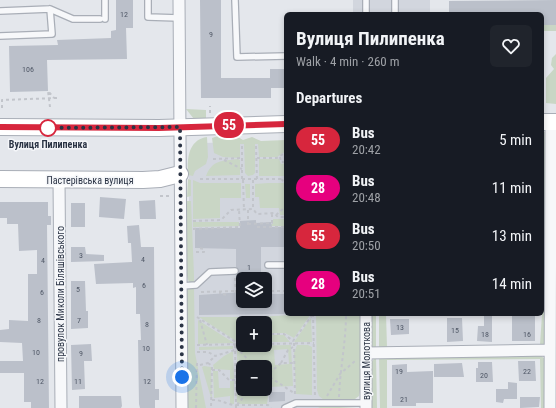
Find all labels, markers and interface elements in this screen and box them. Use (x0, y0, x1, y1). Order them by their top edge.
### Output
house number: 12 (120, 10, 128, 19)
button: heart (490, 25, 532, 67)
text: Вулиця Пилипенка (296, 27, 445, 50)
house number: 9 (209, 30, 213, 39)
text: Walk · 4 min · 260 m (296, 54, 400, 69)
house number: 106 (22, 65, 34, 74)
text: Departures (296, 89, 362, 107)
line badge: 55 (211, 112, 247, 138)
text: 55 (222, 117, 236, 133)
marker: Вулиця Пилипенка (39, 119, 57, 137)
text: Bus (352, 124, 375, 142)
text: 5 min (499, 131, 532, 149)
text: 55 (311, 132, 325, 148)
place label: Вулиця Пилипенка (9, 139, 87, 150)
text: 20:42 (352, 142, 381, 157)
text: Bus (352, 172, 375, 190)
street label: Пастерівська вулиця (47, 175, 134, 186)
text: 11 min (492, 179, 532, 197)
text: 28 (311, 180, 325, 196)
text: 20:48 (352, 190, 381, 205)
text: Bus (352, 220, 375, 238)
street label: провулок Миколи Біляшівського (55, 226, 66, 362)
text: 13 min (492, 227, 532, 245)
text: 55 (311, 228, 325, 244)
text: 20:50 (352, 238, 381, 253)
house number: 3 (79, 251, 83, 260)
house number: 4 (141, 255, 145, 264)
house number: 4 (41, 256, 45, 265)
house number: 1 (247, 263, 251, 272)
text: Bus (352, 268, 375, 286)
map controls (236, 272, 272, 396)
button: layers (236, 272, 272, 308)
text: 14 min (492, 275, 532, 293)
text: 28 (311, 276, 325, 292)
house number: 6 (142, 281, 146, 290)
house number: 5 (76, 285, 80, 294)
text: 20:51 (352, 286, 381, 301)
house number: 6 (40, 288, 44, 297)
house number: 8 (37, 316, 41, 325)
house number: 7 (77, 316, 81, 325)
button: + (236, 316, 272, 352)
house number: 8 (145, 320, 149, 329)
street label: вулиця Молоткова (361, 322, 372, 400)
house number: 13 (396, 323, 404, 332)
house number: 15 (451, 326, 459, 335)
house number: 18 (481, 330, 489, 339)
house number: 16 (523, 330, 531, 339)
house number: 10 (142, 344, 150, 353)
house number: 10 (32, 348, 40, 357)
house number: 9 (79, 349, 83, 358)
button: − (236, 360, 272, 396)
your location (172, 367, 192, 387)
house number: 19 (395, 367, 403, 376)
house number: 22 (523, 367, 531, 376)
house number: 20 (480, 371, 488, 380)
house number: 12 (36, 377, 44, 386)
house number: 11 (74, 377, 82, 386)
house number: 12 (143, 377, 151, 386)
house number: 21 (400, 395, 408, 404)

